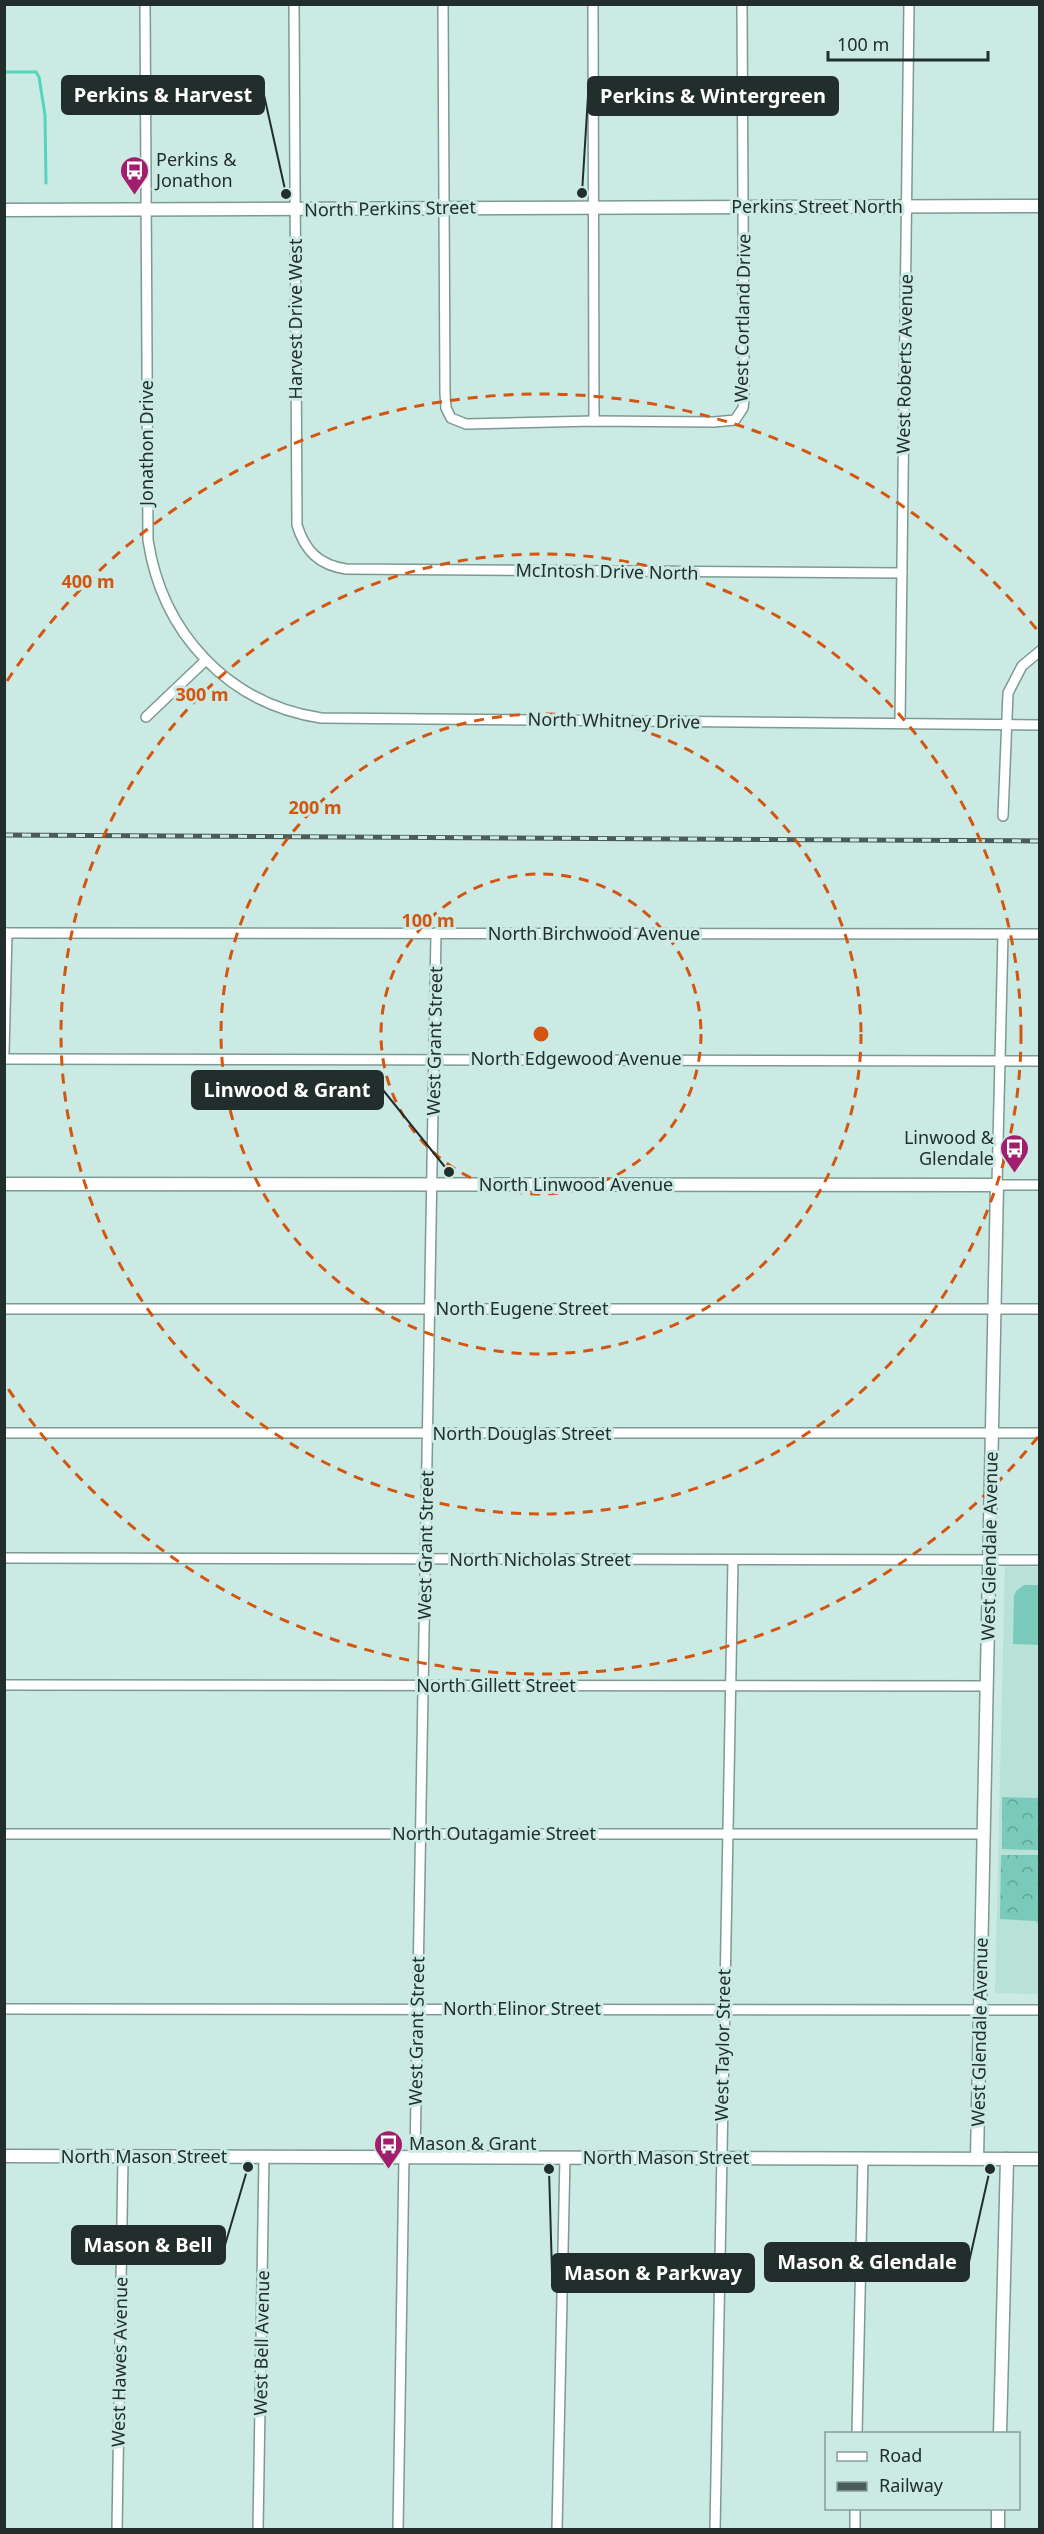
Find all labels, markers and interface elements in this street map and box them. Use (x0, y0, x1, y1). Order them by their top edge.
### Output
scale bar (828, 24, 988, 62)
text: 100 m (837, 32, 889, 56)
callout: Perkins & Harvest (62, 76, 264, 114)
callout: Perkins & Wintergreen (588, 77, 838, 115)
text: Perkins & Harvest (74, 81, 253, 108)
text: Perkins & Wintergreen (600, 82, 826, 109)
place label: Perkins & Jonathon (154, 147, 237, 192)
bus stop icon: Perkins & Jonathon (119, 154, 151, 196)
street label: North Perkins Street (304, 194, 477, 221)
street label: Perkins Street North (731, 194, 903, 218)
street label: West Cortland Drive (729, 233, 755, 403)
street label: Harvest Drive West (283, 238, 307, 399)
street label: West Roberts Avenue (890, 274, 918, 454)
street label: Jonathon Drive (134, 380, 158, 508)
street label: McIntosh Drive North (515, 557, 699, 585)
text: 400 m (61, 569, 115, 593)
text: 300 m (175, 682, 229, 706)
street label: North Whitney Drive (528, 706, 701, 734)
text: 200 m (288, 795, 342, 819)
text: 100 m (401, 908, 455, 932)
street label: North Birchwood Avenue (488, 921, 700, 945)
street label: West Grant Street (421, 966, 447, 1116)
centre of rings (531, 1024, 551, 1044)
street label: North Edgewood Avenue (470, 1046, 682, 1070)
callout: Linwood & Grant (192, 1071, 383, 1109)
text: Linwood & Grant (204, 1076, 371, 1103)
place label: Linwood & Glendale (904, 1125, 995, 1170)
bus stop icon: Linwood & Glendale (999, 1132, 1031, 1174)
street label: North Linwood Avenue (479, 1172, 673, 1196)
street label: North Eugene Street (436, 1296, 609, 1320)
street label: North Douglas Street (433, 1421, 612, 1445)
street label: West Glendale Avenue (975, 1451, 1003, 1641)
street label: West Grant Street (412, 1470, 438, 1620)
street label: North Nicholas Street (449, 1547, 631, 1571)
street label: North Gillett Street (416, 1673, 576, 1697)
street label: North Outagamie Street (392, 1821, 596, 1845)
street label: West Glendale Avenue (965, 1937, 993, 2127)
street label: West Grant Street (403, 1956, 429, 2106)
street label: West Taylor Street (709, 1968, 735, 2121)
street label: North Elinor Street (443, 1996, 601, 2020)
bus stop icon: Mason & Grant (372, 2128, 404, 2170)
place label: Mason & Grant (409, 2131, 537, 2155)
street label: North Mason Street (61, 2144, 228, 2168)
street label: North Mason Street (583, 2145, 750, 2169)
callout: Mason & Bell (72, 2226, 225, 2264)
text: Mason & Bell (84, 2231, 212, 2258)
callout: Mason & Glendale (765, 2243, 969, 2281)
text: Mason & Glendale (777, 2248, 957, 2275)
callout: Mason & Parkway (552, 2254, 754, 2292)
text: Mason & Parkway (564, 2259, 743, 2286)
street label: West Bell Avenue (248, 2270, 274, 2416)
street label: West Hawes Avenue (106, 2276, 132, 2447)
legend (825, 2432, 1020, 2510)
text: Road (879, 2443, 922, 2467)
text: Railway (879, 2473, 944, 2497)

